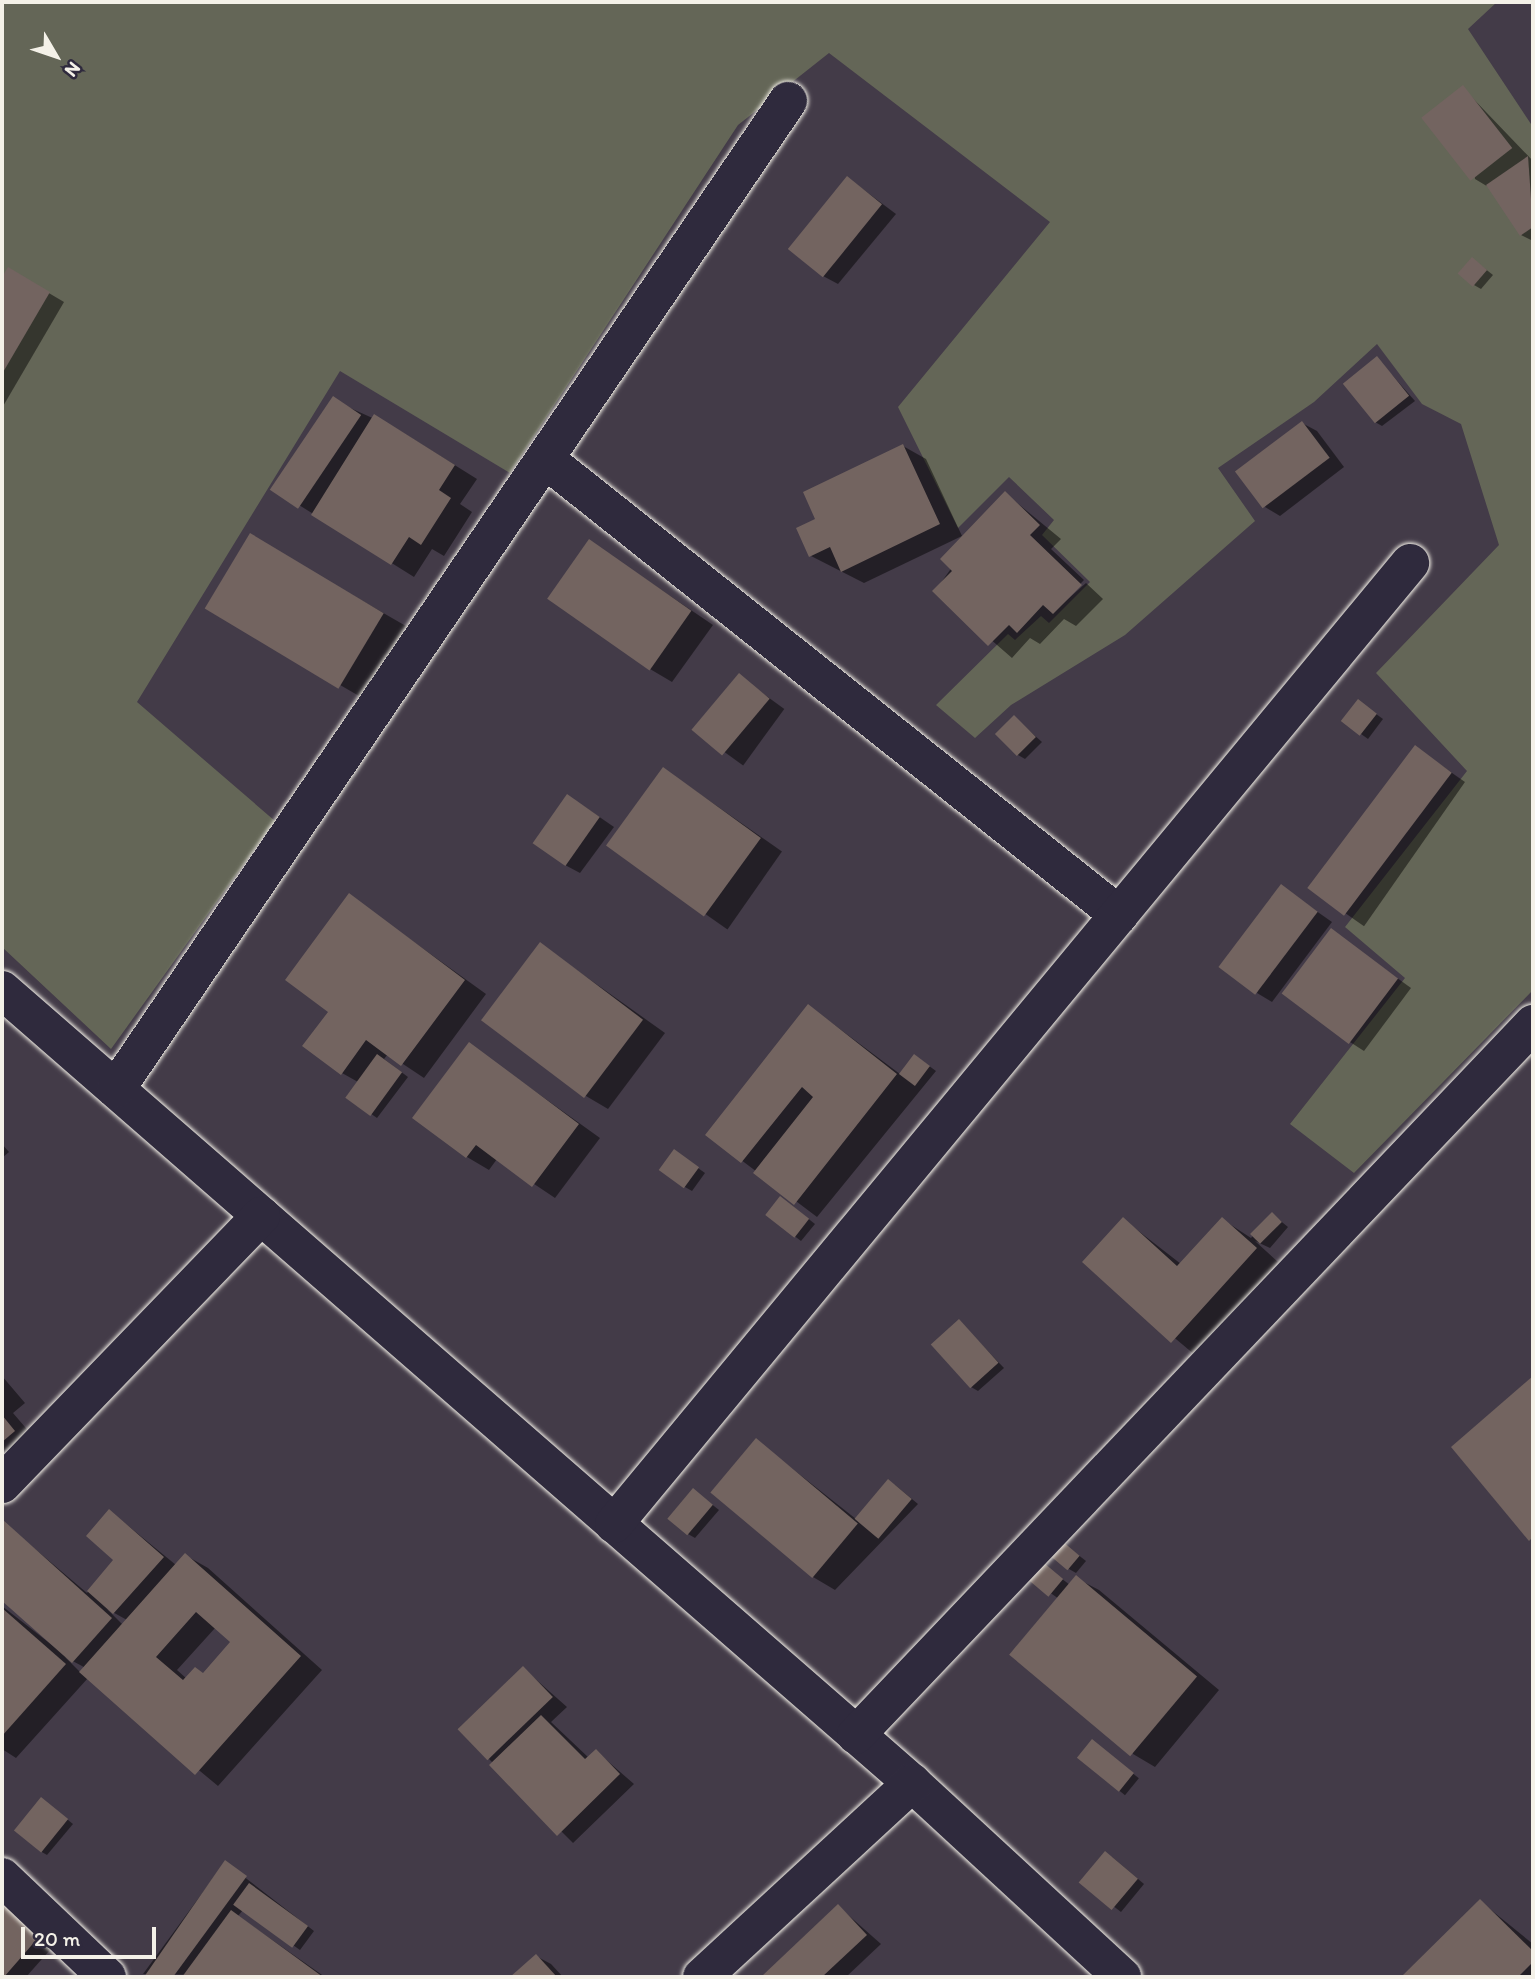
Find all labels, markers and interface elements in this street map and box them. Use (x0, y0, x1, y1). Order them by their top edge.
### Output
north arrow (21, 21, 91, 91)
text: N (60, 57, 86, 82)
scale bar (24, 1912, 159, 1956)
text: 20 m (34, 1926, 80, 1951)

